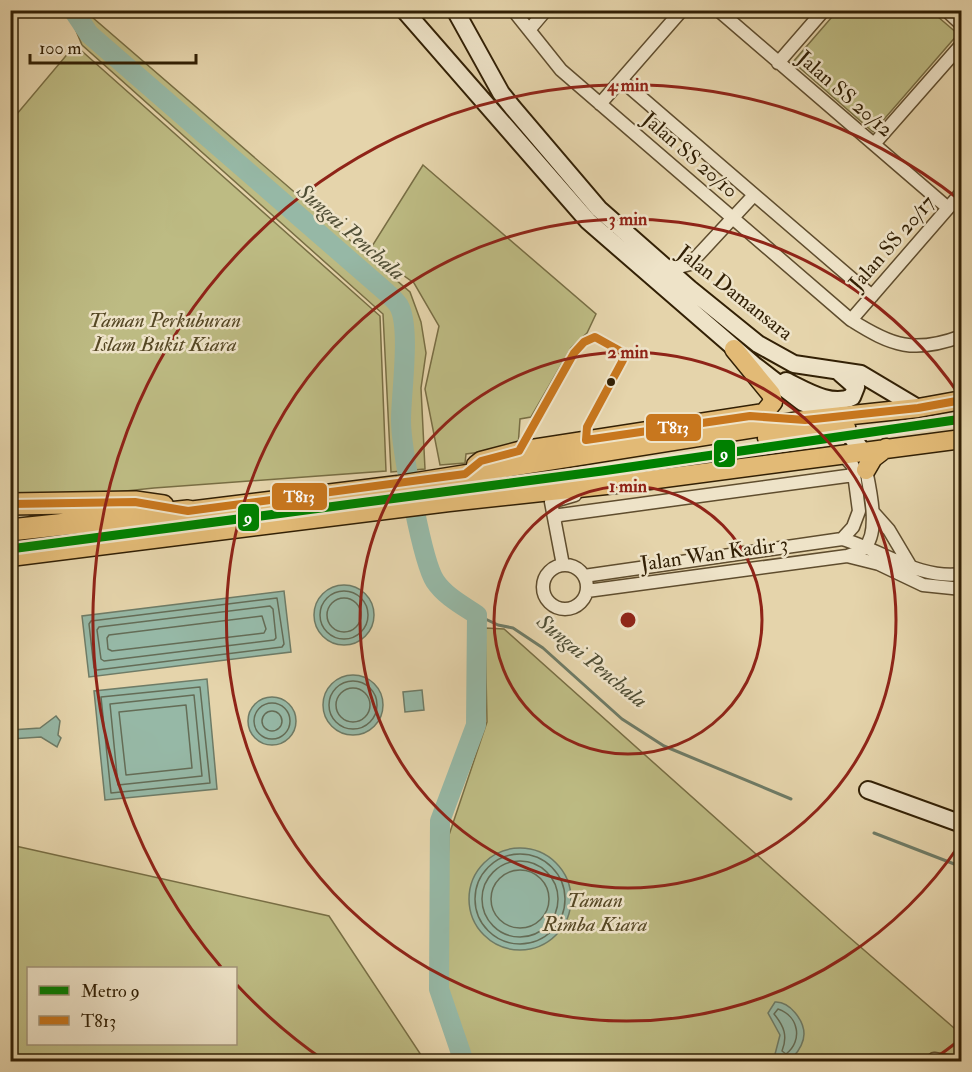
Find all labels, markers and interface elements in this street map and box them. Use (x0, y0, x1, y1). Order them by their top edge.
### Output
scale bar (30, 27, 196, 65)
text: 100 m (39, 37, 82, 60)
street label: Jalan SS 20/12 (791, 44, 899, 143)
text: 4 min (606, 74, 649, 97)
street label: Jalan SS 20/10 (636, 105, 744, 204)
water label: Sungai Penchala (290, 177, 411, 287)
street label: Jalan SS 20/17 (843, 189, 941, 297)
text: 3 min (609, 208, 648, 231)
street label: Jalan Damansara (671, 239, 799, 347)
park label: Taman Perkuburan Islam Bukit Kiara (89, 307, 241, 358)
text: 2 min (608, 341, 649, 364)
unlabelled marker (605, 376, 617, 388)
line badge: T813 (645, 413, 702, 442)
text: T813 (656, 418, 689, 438)
line badge: 9 (713, 439, 736, 468)
text: 9 (718, 444, 728, 464)
text: 1 min (609, 475, 648, 498)
line badge: T813 (271, 482, 328, 511)
text: T813 (282, 487, 315, 507)
line badge: 9 (237, 503, 260, 532)
text: 9 (242, 508, 252, 528)
street label: Jalan Wan Kadir 3 (637, 530, 790, 578)
water label: Sungai Penchala (530, 607, 653, 714)
centre of rings (618, 610, 638, 630)
park label: Taman Rimba Kiara (542, 887, 648, 938)
legend (27, 967, 237, 1045)
text: Metro 9 (81, 980, 140, 1003)
text: T813 (81, 1010, 116, 1033)

